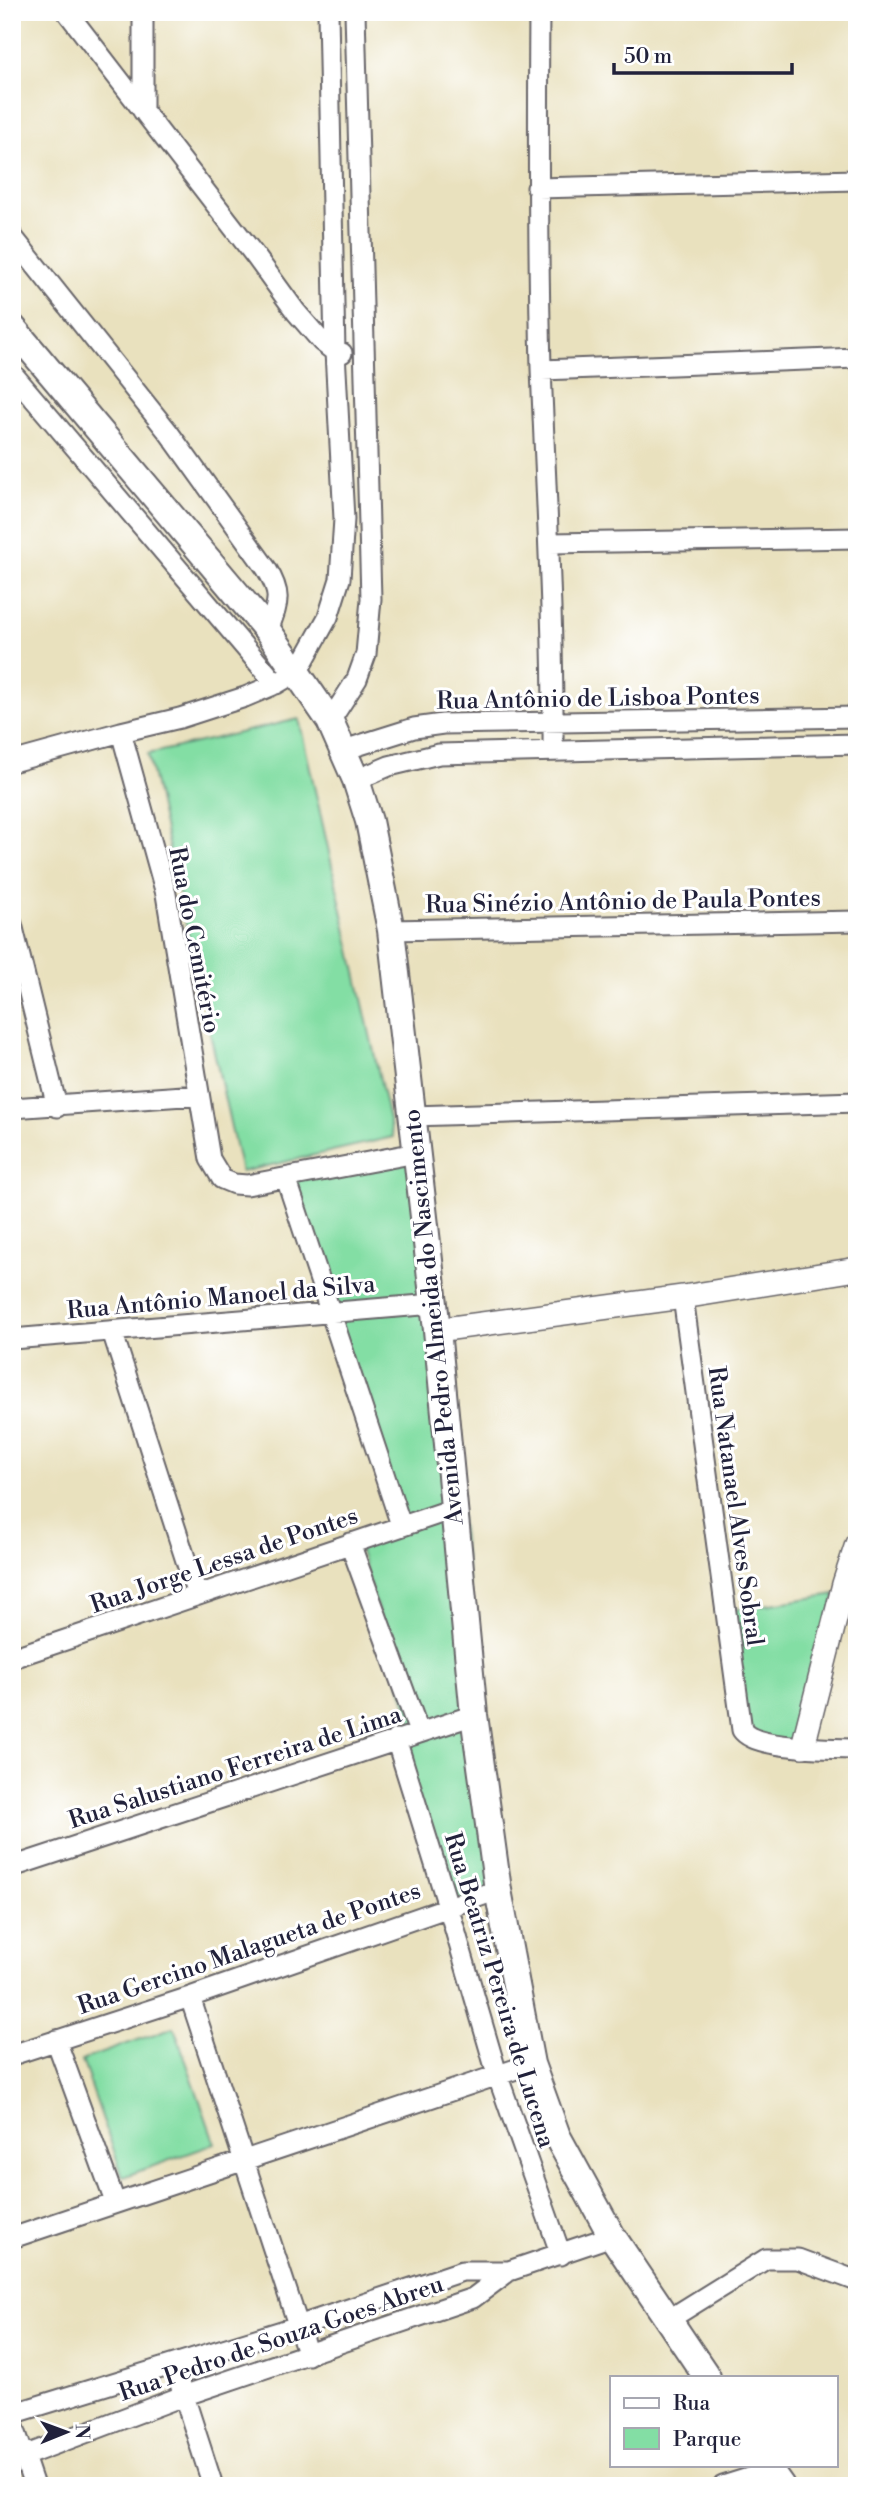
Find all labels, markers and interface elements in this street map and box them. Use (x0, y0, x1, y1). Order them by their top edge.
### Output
scale bar (614, 32, 792, 76)
text: 50 m (624, 44, 672, 70)
street label: Rua Antônio de Lisboa Pontes (436, 681, 760, 717)
street label: Rua do Cemitério (161, 844, 227, 1036)
street label: Rua Sinézio Antônio de Paula Pontes (425, 884, 821, 920)
street label: Avenida Pedro Almeida do Nascimento (397, 1108, 471, 1527)
street label: Rua Antônio Manoel da Silva (66, 1269, 377, 1326)
street label: Rua Natanael Alves Sobral (701, 1364, 769, 1648)
street label: Rua Jorge Lessa de Pontes (87, 1501, 362, 1621)
street label: Rua Salustiano Ferreira de Lima (65, 1700, 406, 1836)
street label: Rua Beatriz Pereira de Lucena (437, 1829, 562, 2152)
street label: Rua Gercino Malagueta de Pontes (74, 1876, 425, 2022)
street label: Rua Pedro de Souza Goes Abreu (115, 2269, 448, 2409)
legend (610, 2376, 838, 2466)
text: Rua (673, 2391, 710, 2417)
north arrow (32, 2396, 102, 2466)
text: N (70, 2424, 94, 2439)
text: Parque (673, 2427, 741, 2453)

